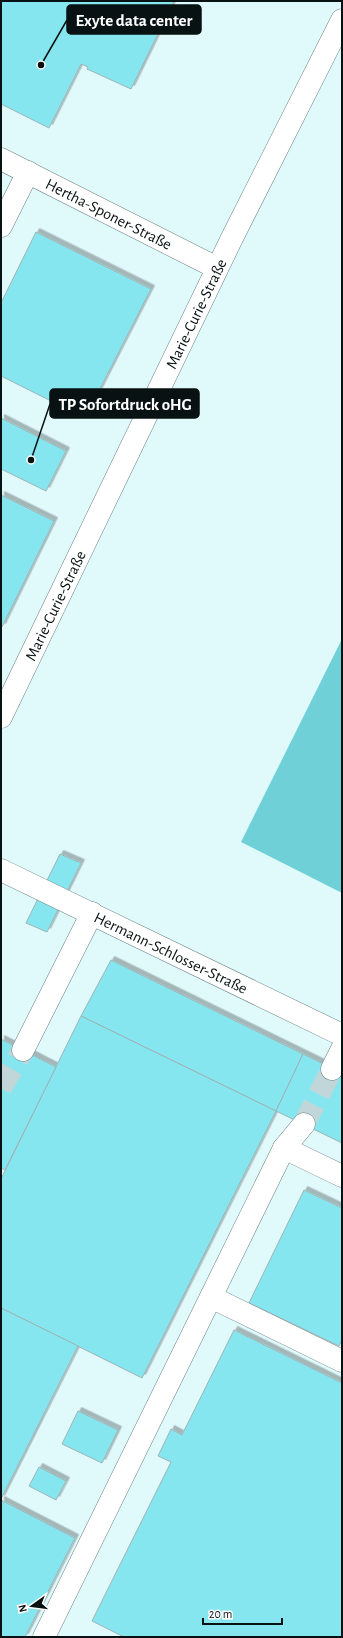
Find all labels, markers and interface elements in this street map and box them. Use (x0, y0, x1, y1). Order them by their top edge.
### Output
callout: Exyte data center (67, 5, 201, 34)
text: Exyte data center (75, 12, 193, 30)
street label: Hertha-Sponer-Straße (43, 176, 174, 253)
street label: Marie-Curie-Straße (163, 256, 230, 371)
callout: TP Sofortdruck oHG (50, 389, 199, 418)
text: TP Sofortdruck oHG (58, 396, 192, 413)
street label: Marie-Curie-Straße (23, 548, 89, 663)
street label: Hermann-Schlosser-Straße (92, 909, 250, 997)
north arrow (12, 1586, 52, 1626)
scale bar (203, 1600, 282, 1626)
text: N (17, 1603, 29, 1613)
text: 20 m (209, 1608, 232, 1620)

